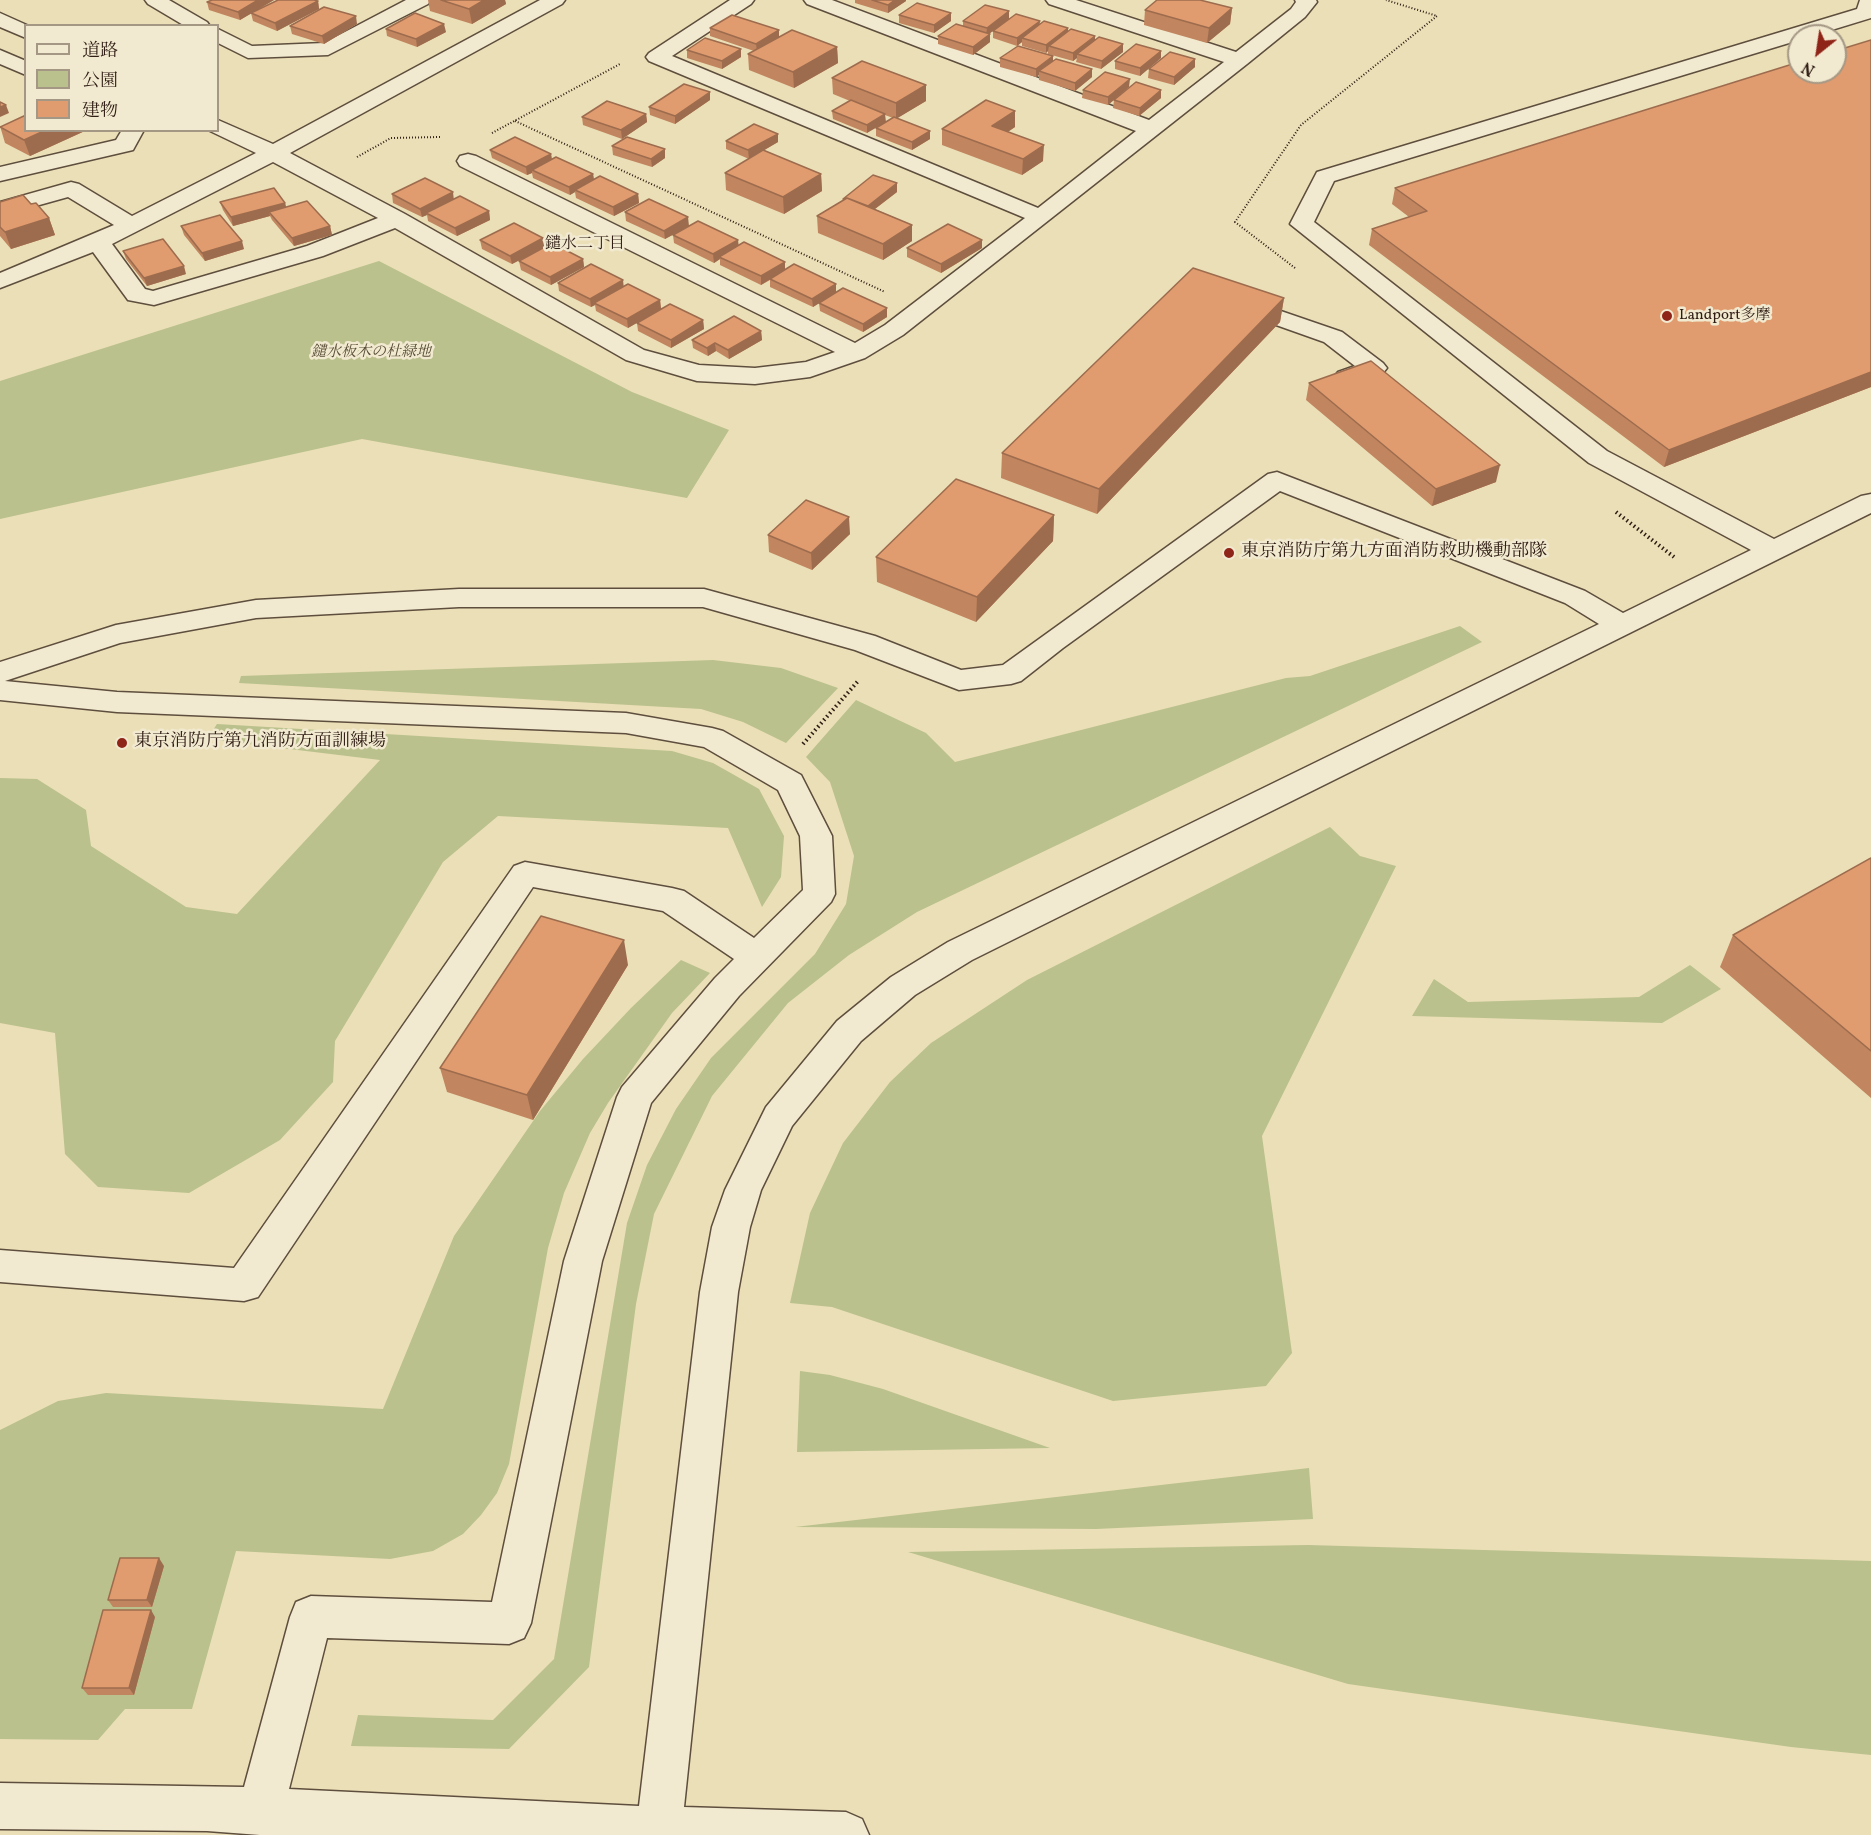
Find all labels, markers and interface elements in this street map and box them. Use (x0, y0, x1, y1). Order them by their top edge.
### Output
legend (24, 24, 219, 132)
north arrow (1787, 24, 1847, 84)
text: 道路 (82, 39, 118, 64)
text: N (1798, 55, 1820, 80)
text: 公園 (82, 69, 118, 94)
text: 建物 (82, 99, 118, 124)
district label: 鑓水二丁目 (545, 235, 625, 255)
place label: Landport多摩 (1679, 307, 1770, 325)
marker: Landport多摩 (1660, 309, 1674, 323)
park label: 鑓水板木の杜緑地 (311, 344, 431, 362)
place label: 東京消防庁第九方面消防救助機動部隊 (1241, 542, 1547, 564)
marker: 東京消防庁第九方面消防救助機動部隊 (1222, 546, 1236, 560)
place label: 東京消防庁第九消防方面訓練場 (134, 732, 386, 754)
marker: 東京消防庁第九消防方面訓練場 (115, 736, 129, 750)

